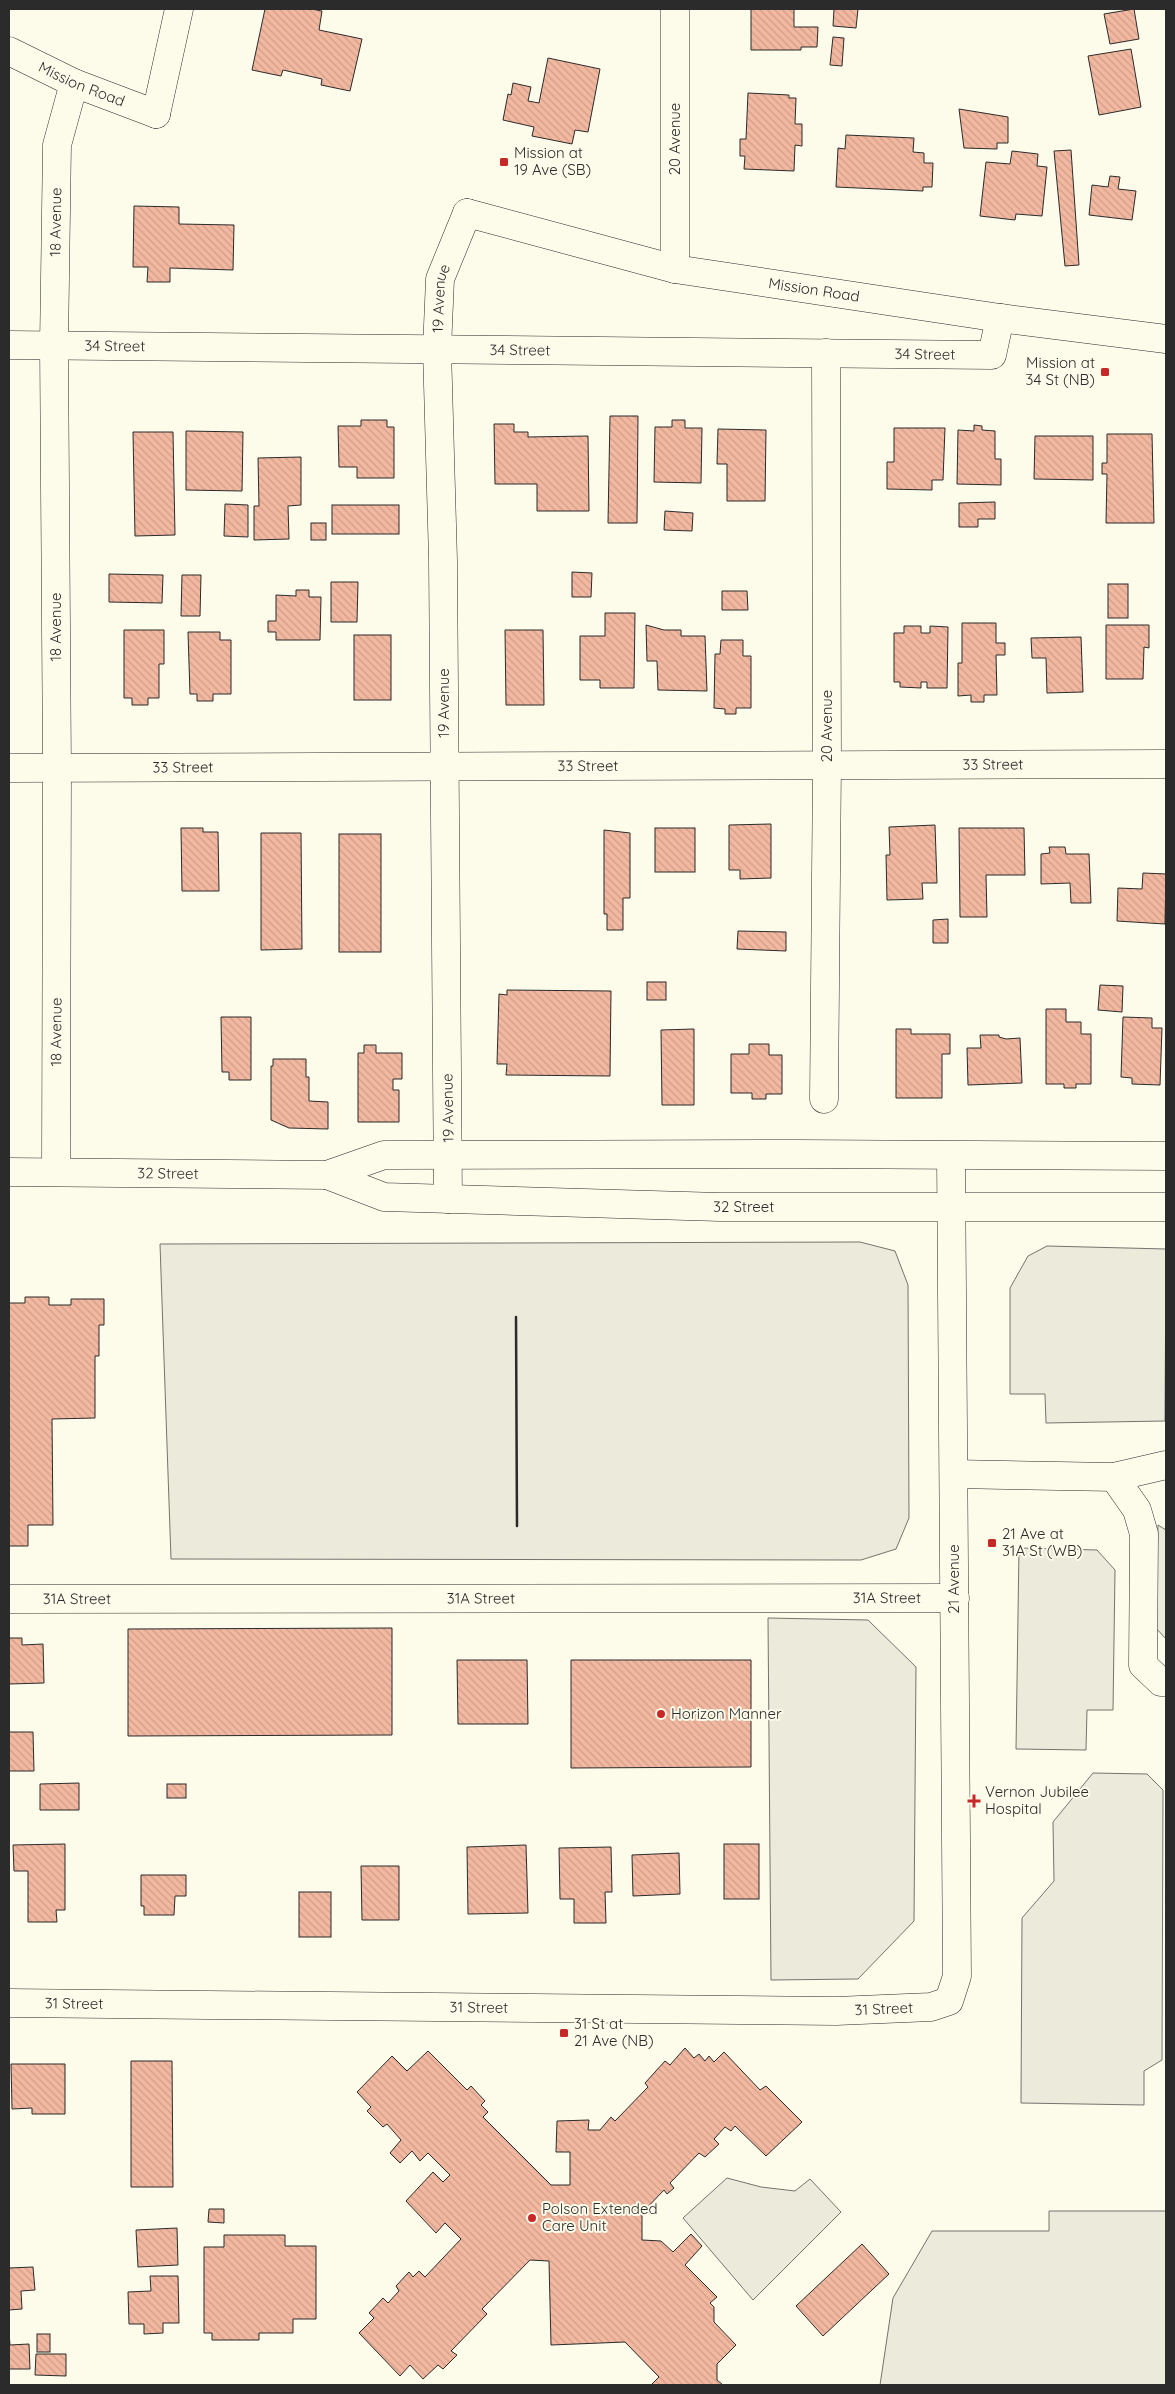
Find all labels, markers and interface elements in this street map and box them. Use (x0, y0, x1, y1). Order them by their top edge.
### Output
street label: Mission Road (36, 57, 128, 110)
street label: 20 Avenue (665, 103, 684, 175)
place label: Mission at 19 Ave (SB) (514, 143, 591, 179)
marker: Mission at 19 Ave (SB) (498, 156, 510, 168)
street label: 18 Avenue (45, 187, 65, 257)
street label: 19 Avenue (428, 261, 454, 333)
street label: Mission Road (767, 273, 861, 306)
street label: 34 Street (84, 336, 146, 355)
street label: 34 Street (489, 340, 551, 360)
street label: 34 Street (894, 344, 956, 364)
place label: Mission at 34 St (NB) (1026, 353, 1095, 389)
marker: Mission at 34 St (NB) (1099, 366, 1111, 378)
street label: 18 Avenue (46, 592, 65, 662)
street label: 19 Avenue (434, 668, 453, 738)
street label: 20 Avenue (817, 690, 836, 762)
street label: 33 Street (963, 754, 1023, 774)
street label: 33 Street (558, 756, 618, 775)
street label: 33 Street (153, 757, 213, 777)
street label: 18 Avenue (46, 997, 65, 1067)
street label: 19 Avenue (437, 1073, 458, 1143)
street label: 32 Street (137, 1163, 199, 1183)
street label: 32 Street (713, 1197, 774, 1216)
place label: 21 Ave at 31A St (WB) (1002, 1524, 1082, 1560)
marker: 21 Ave at 31A St (WB) (986, 1537, 998, 1549)
street label: 21 Avenue (944, 1544, 963, 1614)
street label: 31A Street (447, 1588, 515, 1608)
street label: 31A Street (853, 1588, 921, 1607)
street label: 31A Street (43, 1589, 111, 1608)
place label: Horizon Manner (671, 1704, 782, 1723)
marker: Horizon Manner (655, 1708, 667, 1720)
place label: Vernon Jubilee Hospital (985, 1782, 1089, 1818)
marker: Vernon Jubilee Hospital (967, 1794, 981, 1808)
street label: 31 Street (45, 1993, 103, 2013)
street label: 31 Street (450, 1997, 508, 2017)
street label: 31 Street (854, 1998, 914, 2019)
place label: 31 St at 21 Ave (NB) (574, 2014, 654, 2050)
marker: 31 St at 21 Ave (NB) (558, 2027, 570, 2039)
place label: Polson Extended Care Unit (542, 2199, 658, 2235)
marker: Polson Extended Care Unit (526, 2212, 538, 2224)

